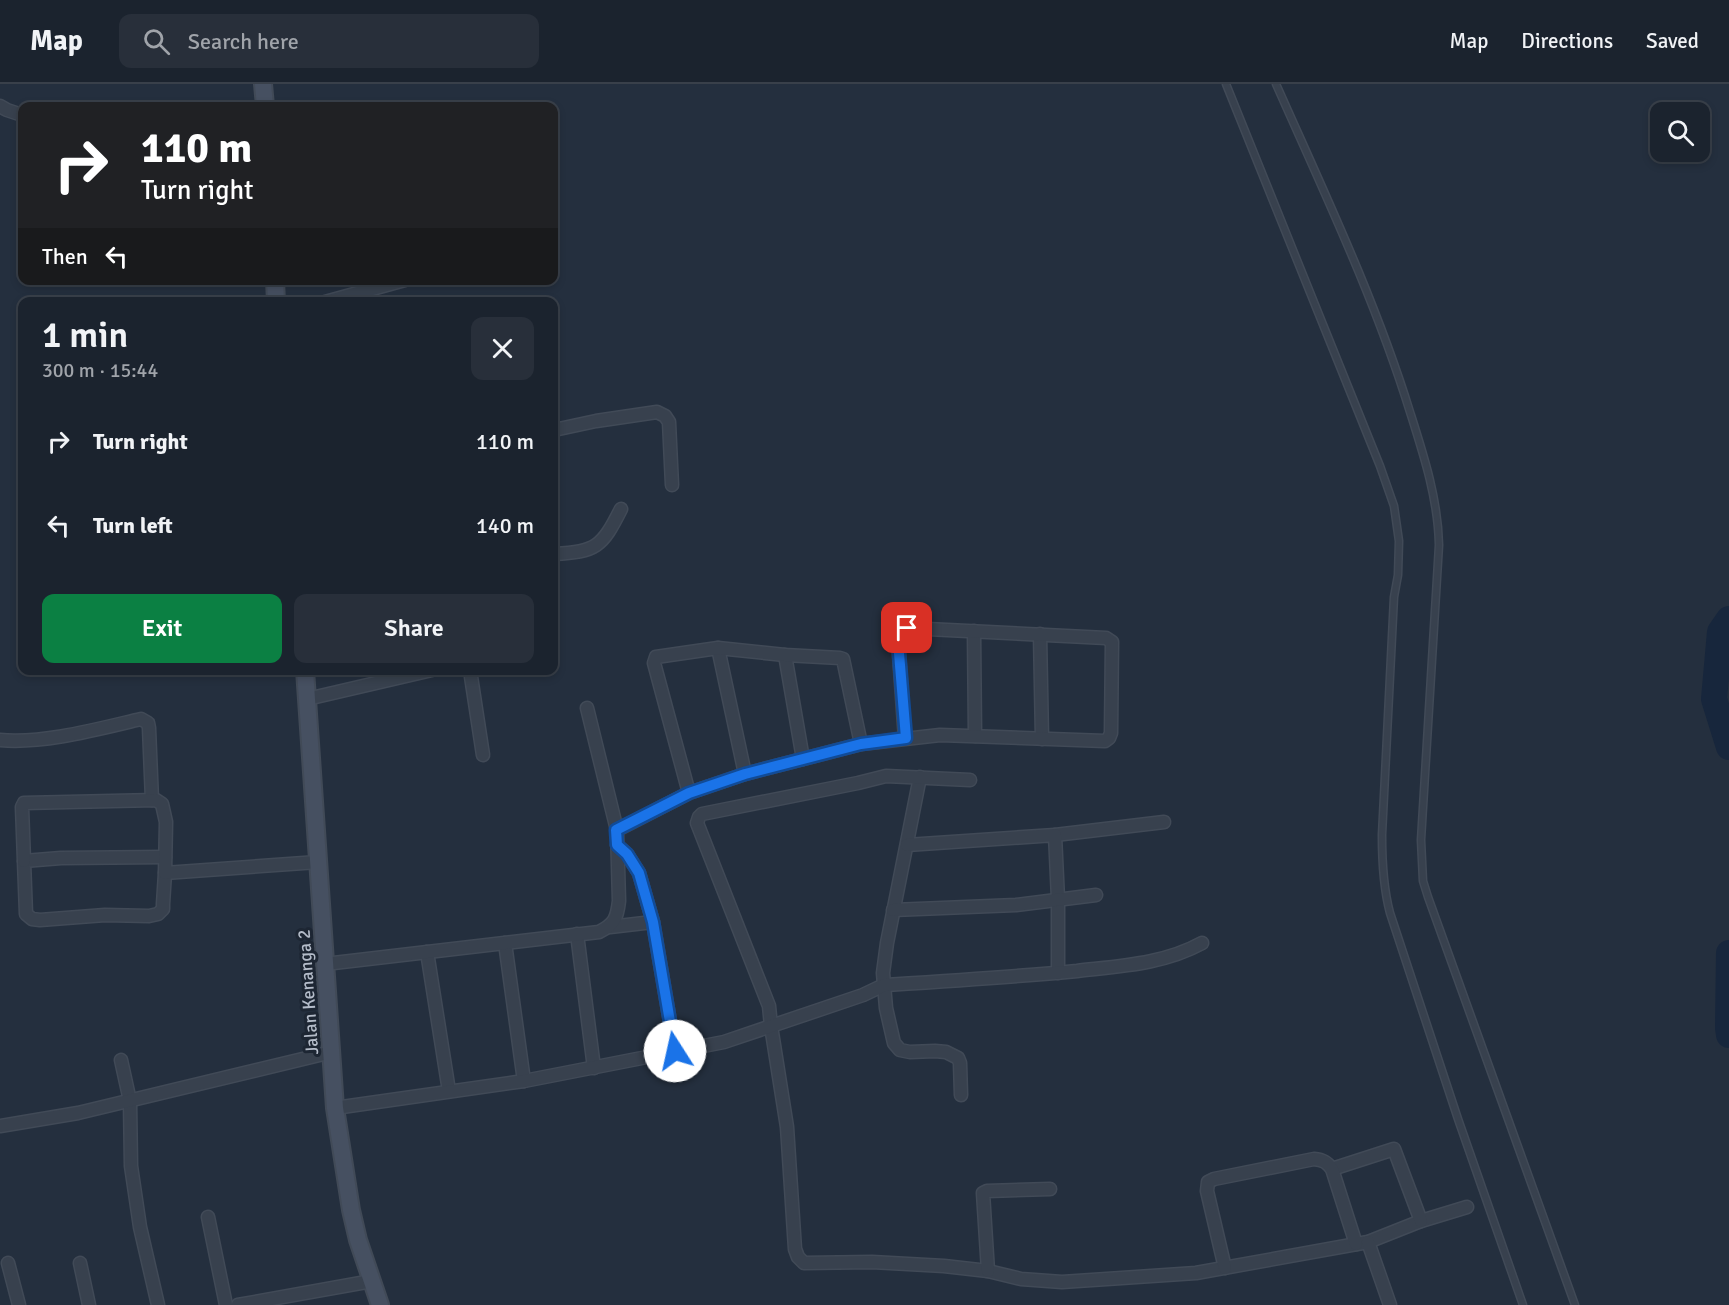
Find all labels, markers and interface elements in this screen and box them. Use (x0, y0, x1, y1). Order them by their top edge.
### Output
search box (119, 14, 539, 68)
text: Map (30, 24, 83, 58)
icon: search (140, 25, 173, 58)
text: Search here (188, 28, 299, 55)
text: Map (1450, 28, 1488, 54)
text: Directions (1521, 28, 1613, 54)
text: Saved (1646, 28, 1699, 54)
map controls (1650, 102, 1710, 162)
button: search (1650, 102, 1710, 162)
text: 110 m (141, 123, 252, 174)
icon: right (42, 126, 120, 204)
text: Turn right (141, 174, 254, 207)
icon: left (100, 240, 133, 273)
text: Then (42, 243, 88, 270)
text: 1 min (42, 313, 128, 358)
button: close (471, 317, 534, 380)
text: 300 m · 15:44 (42, 358, 158, 383)
icon: right (42, 425, 75, 458)
text: Turn right (93, 428, 188, 455)
text: 110 m (476, 428, 534, 455)
icon: left (42, 509, 75, 542)
text: Turn left (93, 512, 173, 539)
text: 140 m (476, 512, 534, 539)
button: Exit (42, 594, 282, 663)
button: Share (294, 594, 534, 663)
pin (881, 602, 932, 653)
icon: arrive (890, 611, 923, 644)
street label: Jalan Kenanga 2 (293, 929, 323, 1055)
position arrow (643, 1019, 707, 1083)

